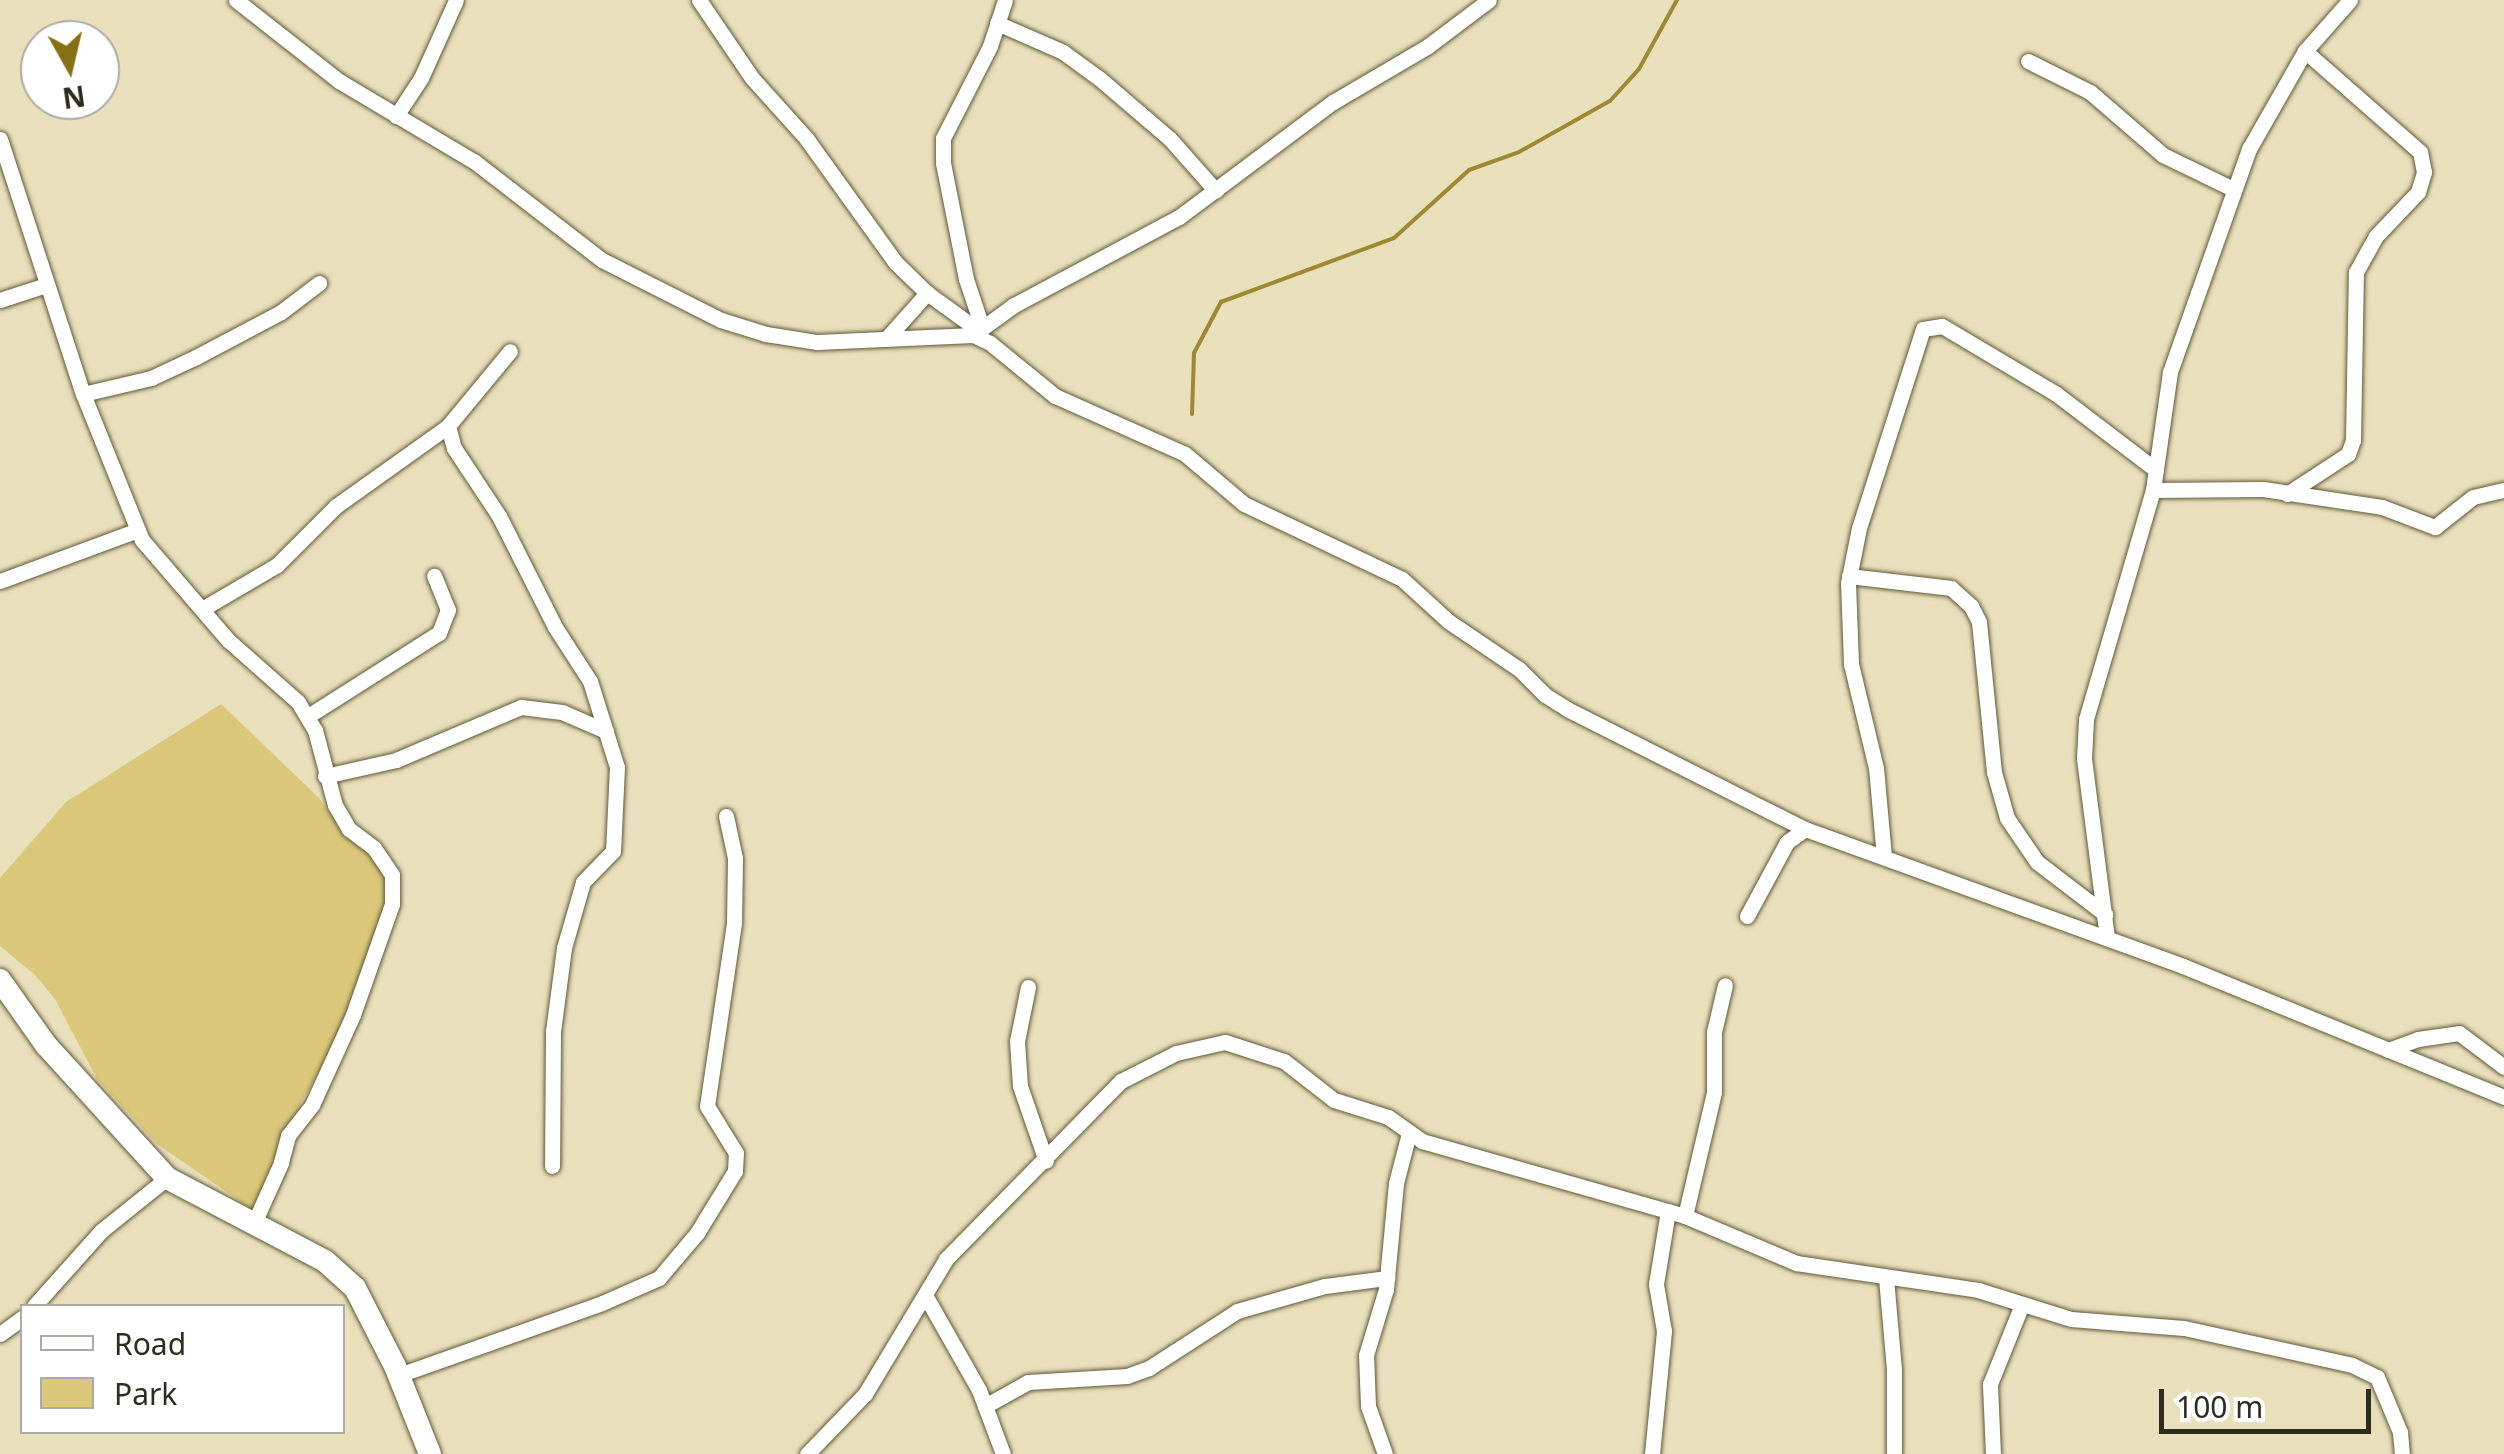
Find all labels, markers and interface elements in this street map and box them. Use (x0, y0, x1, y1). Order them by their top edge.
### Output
north arrow (20, 20, 120, 120)
text: N (60, 77, 88, 118)
legend (20, 1304, 345, 1434)
text: Road (114, 1323, 186, 1364)
scale bar (2164, 1369, 2376, 1431)
text: Park (114, 1373, 177, 1414)
text: 100 m (2176, 1386, 2263, 1427)

